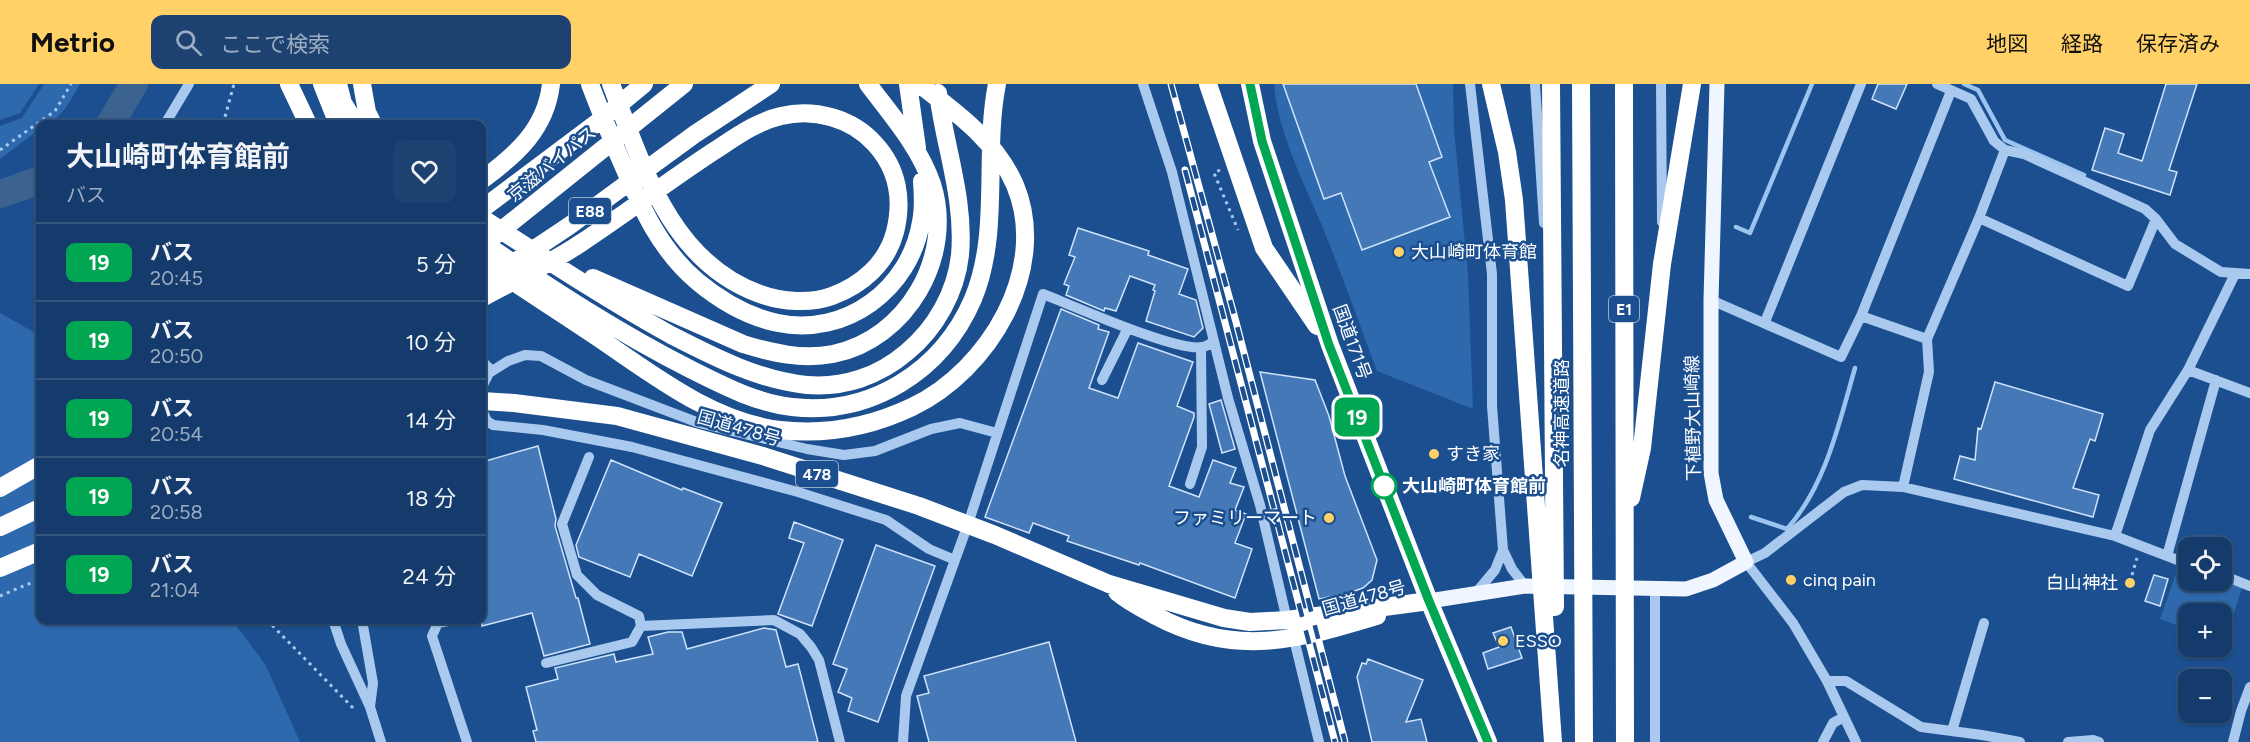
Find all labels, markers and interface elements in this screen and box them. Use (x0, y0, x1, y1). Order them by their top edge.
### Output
search box (151, 15, 571, 69)
text: Metrio (30, 25, 115, 59)
icon: search (172, 26, 205, 59)
text: ここで検索 (220, 31, 330, 58)
text: 地図 (1986, 31, 2028, 56)
text: 経路 (2061, 31, 2103, 56)
text: 保存済み (2136, 31, 2220, 56)
street label: 京滋バイパス (503, 122, 601, 206)
text: 大山崎町体育館前 (66, 139, 290, 173)
button: heart (393, 140, 456, 203)
text: バス (66, 183, 106, 207)
road number: E88 (569, 198, 611, 224)
text: バス (150, 239, 194, 266)
place label: 大山崎町体育館 (1411, 241, 1537, 263)
marker: 大山崎町体育館 (1392, 245, 1406, 259)
text: 19 (88, 250, 110, 275)
text: 5 分 (416, 251, 456, 278)
text: 20:45 (150, 266, 203, 290)
road number: E1 (1609, 296, 1639, 322)
street label: 国道171号 (1328, 301, 1376, 383)
text: バス (150, 317, 194, 344)
text: 19 (88, 328, 110, 353)
text: 10 分 (405, 329, 456, 356)
text: 20:50 (150, 344, 203, 368)
street label: 下植野大山崎線 (1681, 355, 1705, 481)
street label: 名神高速道路 (1551, 359, 1573, 467)
text: バス (150, 395, 194, 422)
line badge: 19 (1330, 398, 1384, 436)
text: 19 (1346, 405, 1368, 430)
text: 19 (88, 406, 110, 431)
street label: 国道478号 (695, 406, 783, 450)
text: 14 分 (406, 407, 456, 434)
text: 20:54 (150, 422, 203, 446)
place label: すき家 (1446, 443, 1500, 465)
marker: すき家 (1427, 447, 1441, 461)
road number: 478 (796, 461, 838, 487)
text: バス (150, 473, 194, 500)
marker: 大山崎町体育館前 (1371, 473, 1397, 499)
place label: 大山崎町体育館前 (1402, 475, 1546, 497)
text: 19 (88, 484, 110, 509)
text: 18 分 (406, 485, 456, 512)
text: 20:58 (150, 500, 203, 524)
place label: ファミリーマート (1173, 507, 1317, 529)
marker: ファミリーマート (1322, 511, 1336, 525)
map controls (2178, 537, 2232, 723)
button: locate (2178, 537, 2232, 591)
text: バス (150, 551, 194, 578)
text: 19 (88, 562, 110, 587)
text: 24 分 (403, 563, 456, 590)
place label: cinq pain (1803, 569, 1876, 591)
place label: 白山神社 (2046, 572, 2118, 594)
marker: cinq pain (1784, 573, 1798, 587)
street label: 国道478号 (1320, 576, 1408, 620)
marker: 白山神社 (2123, 576, 2137, 590)
text: 21:04 (150, 578, 200, 602)
button: + (2178, 603, 2232, 657)
place label: ESSO (1515, 630, 1562, 652)
marker: ESSO (1496, 634, 1510, 648)
button: − (2178, 669, 2232, 723)

